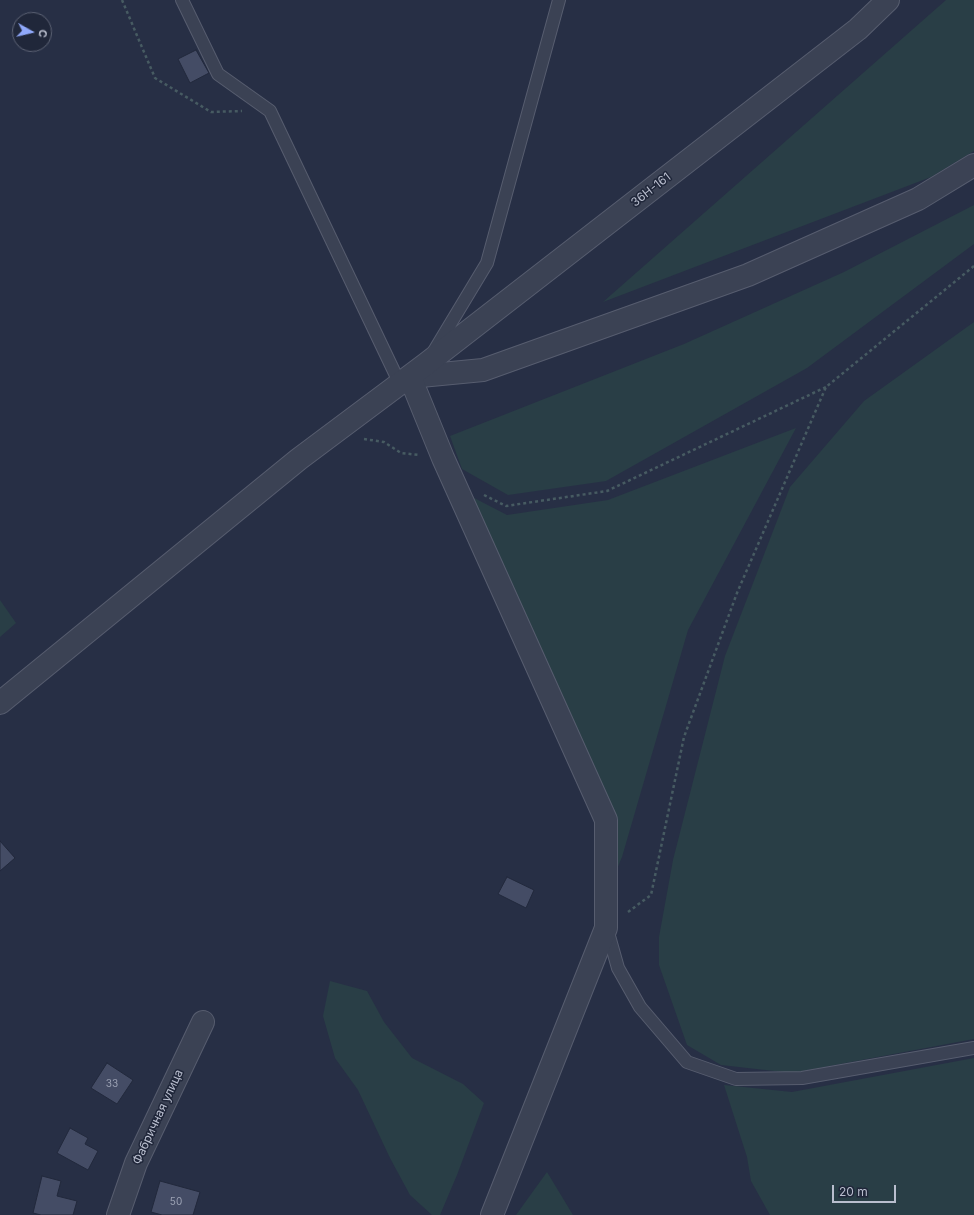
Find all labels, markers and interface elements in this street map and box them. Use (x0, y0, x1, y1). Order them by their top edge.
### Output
north arrow (12, 12, 52, 52)
text: С (35, 29, 50, 39)
street label: 36Н-161 (628, 170, 674, 210)
street label: Фабричная улица (130, 1067, 186, 1167)
house number: 33 (106, 1078, 118, 1090)
scale bar (834, 1177, 898, 1203)
text: 20 m (839, 1184, 868, 1199)
house number: 50 (170, 1196, 182, 1208)

